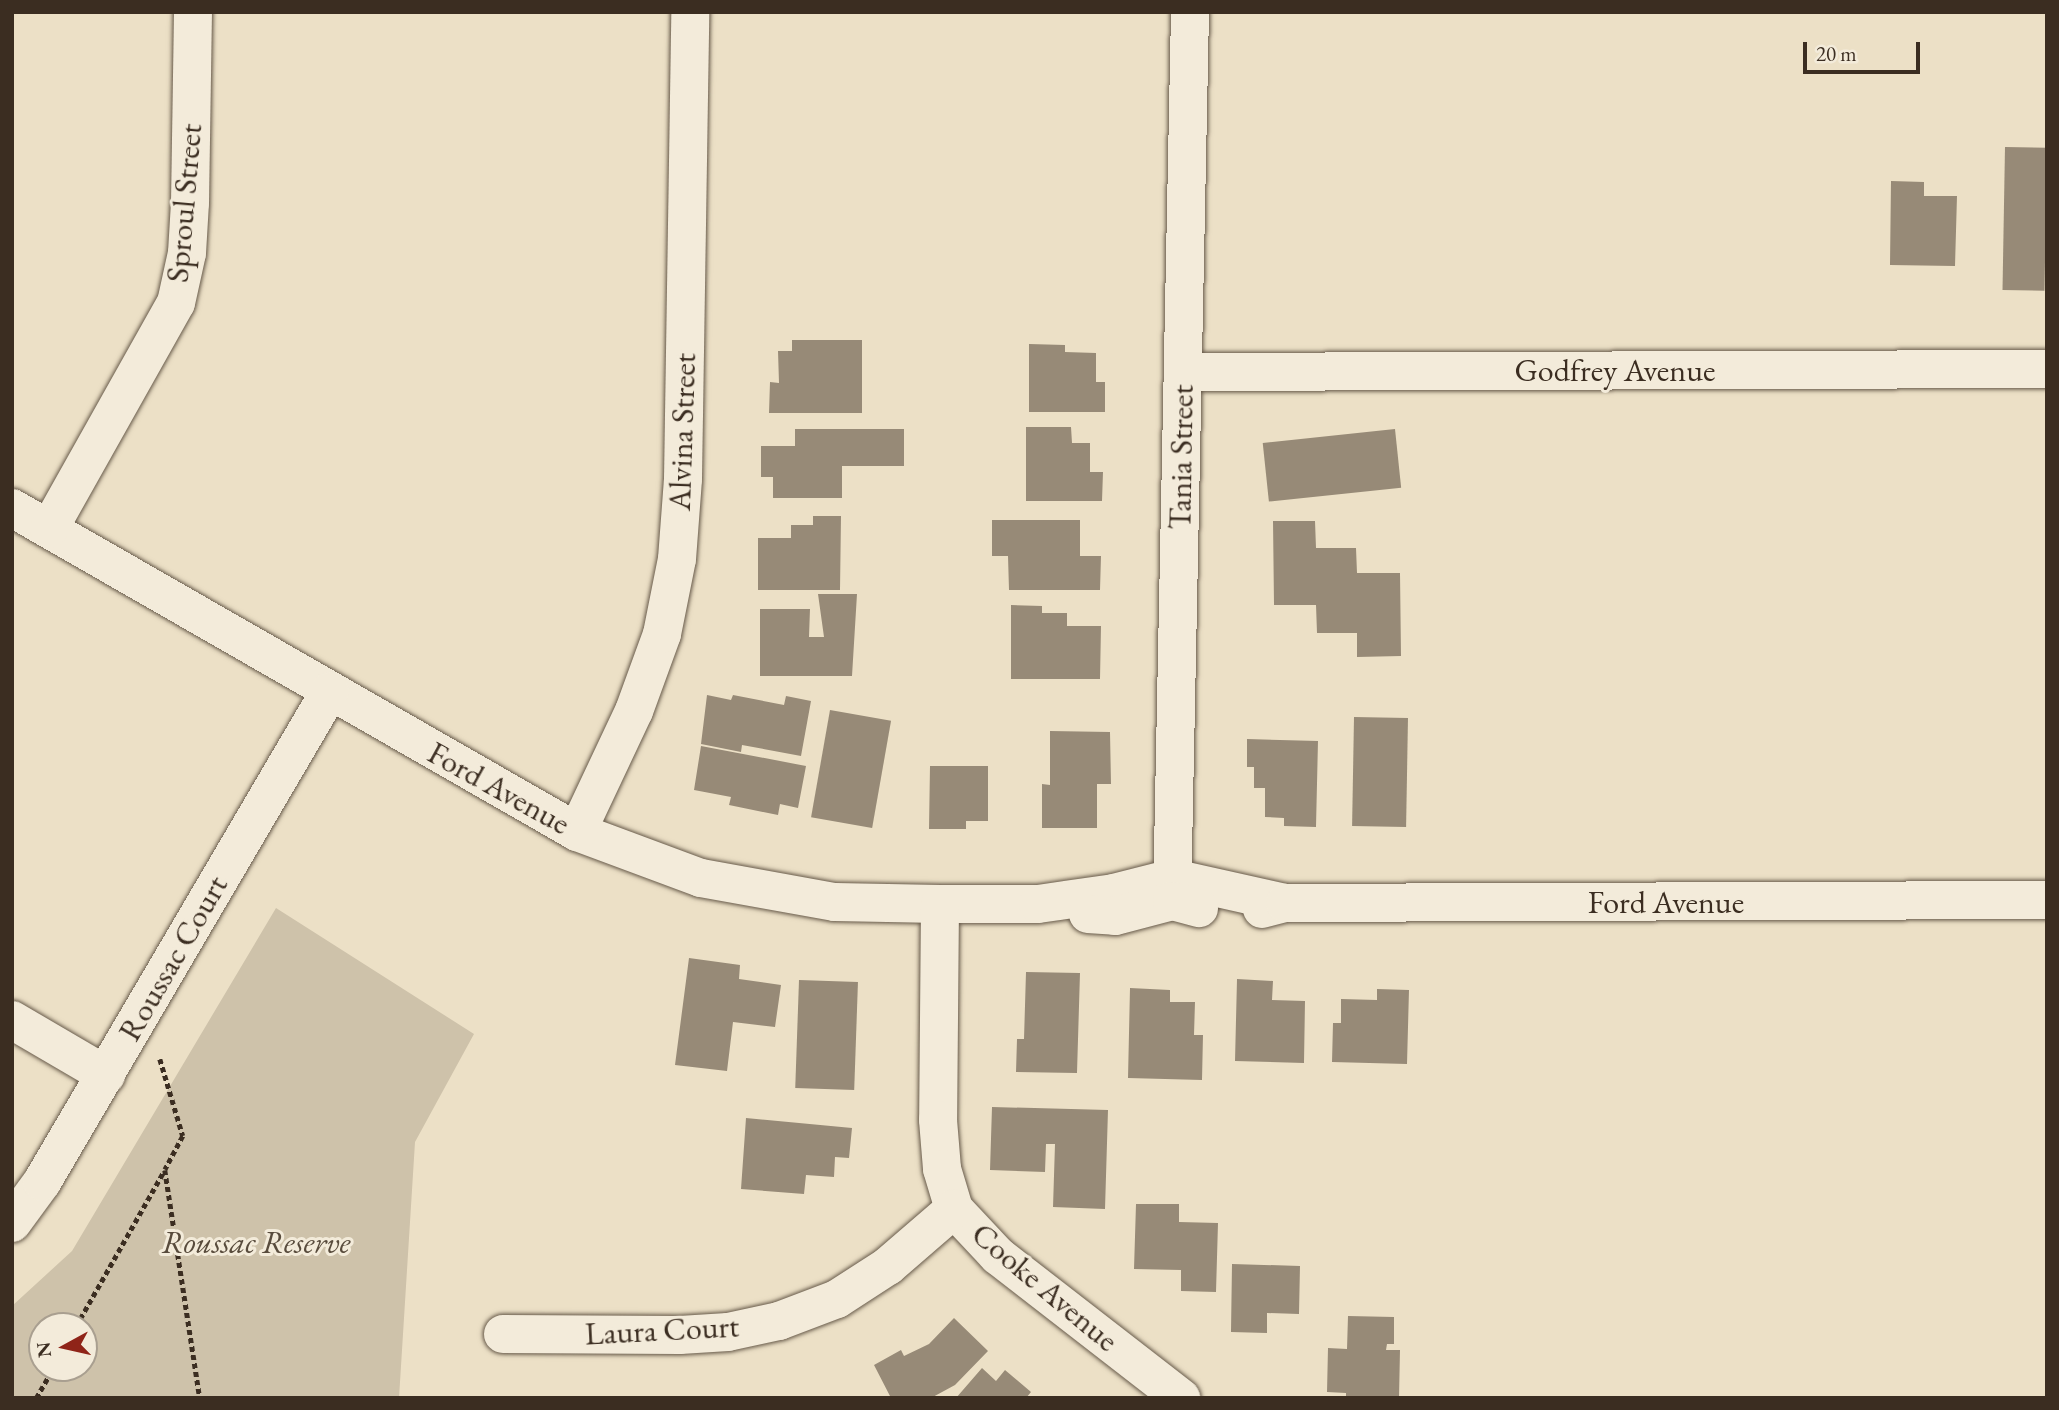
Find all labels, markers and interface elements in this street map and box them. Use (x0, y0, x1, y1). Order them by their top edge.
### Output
scale bar (1807, 28, 1924, 72)
text: 20 m (1816, 40, 1857, 67)
street label: Sproul Street (158, 122, 210, 284)
street label: Godfrey Avenue (1515, 351, 1715, 389)
street label: Alvina Street (660, 352, 704, 512)
street label: Tania Street (1161, 384, 1201, 530)
street label: Ford Avenue (421, 733, 577, 843)
street label: Roussac Court (110, 868, 236, 1048)
street label: Ford Avenue (1588, 883, 1744, 921)
street label: Cooke Avenue (964, 1215, 1126, 1359)
park label: Roussac Reserve (161, 1223, 351, 1261)
street label: Laura Court (584, 1307, 740, 1353)
north arrow (28, 1312, 98, 1382)
text: N (30, 1340, 57, 1359)

